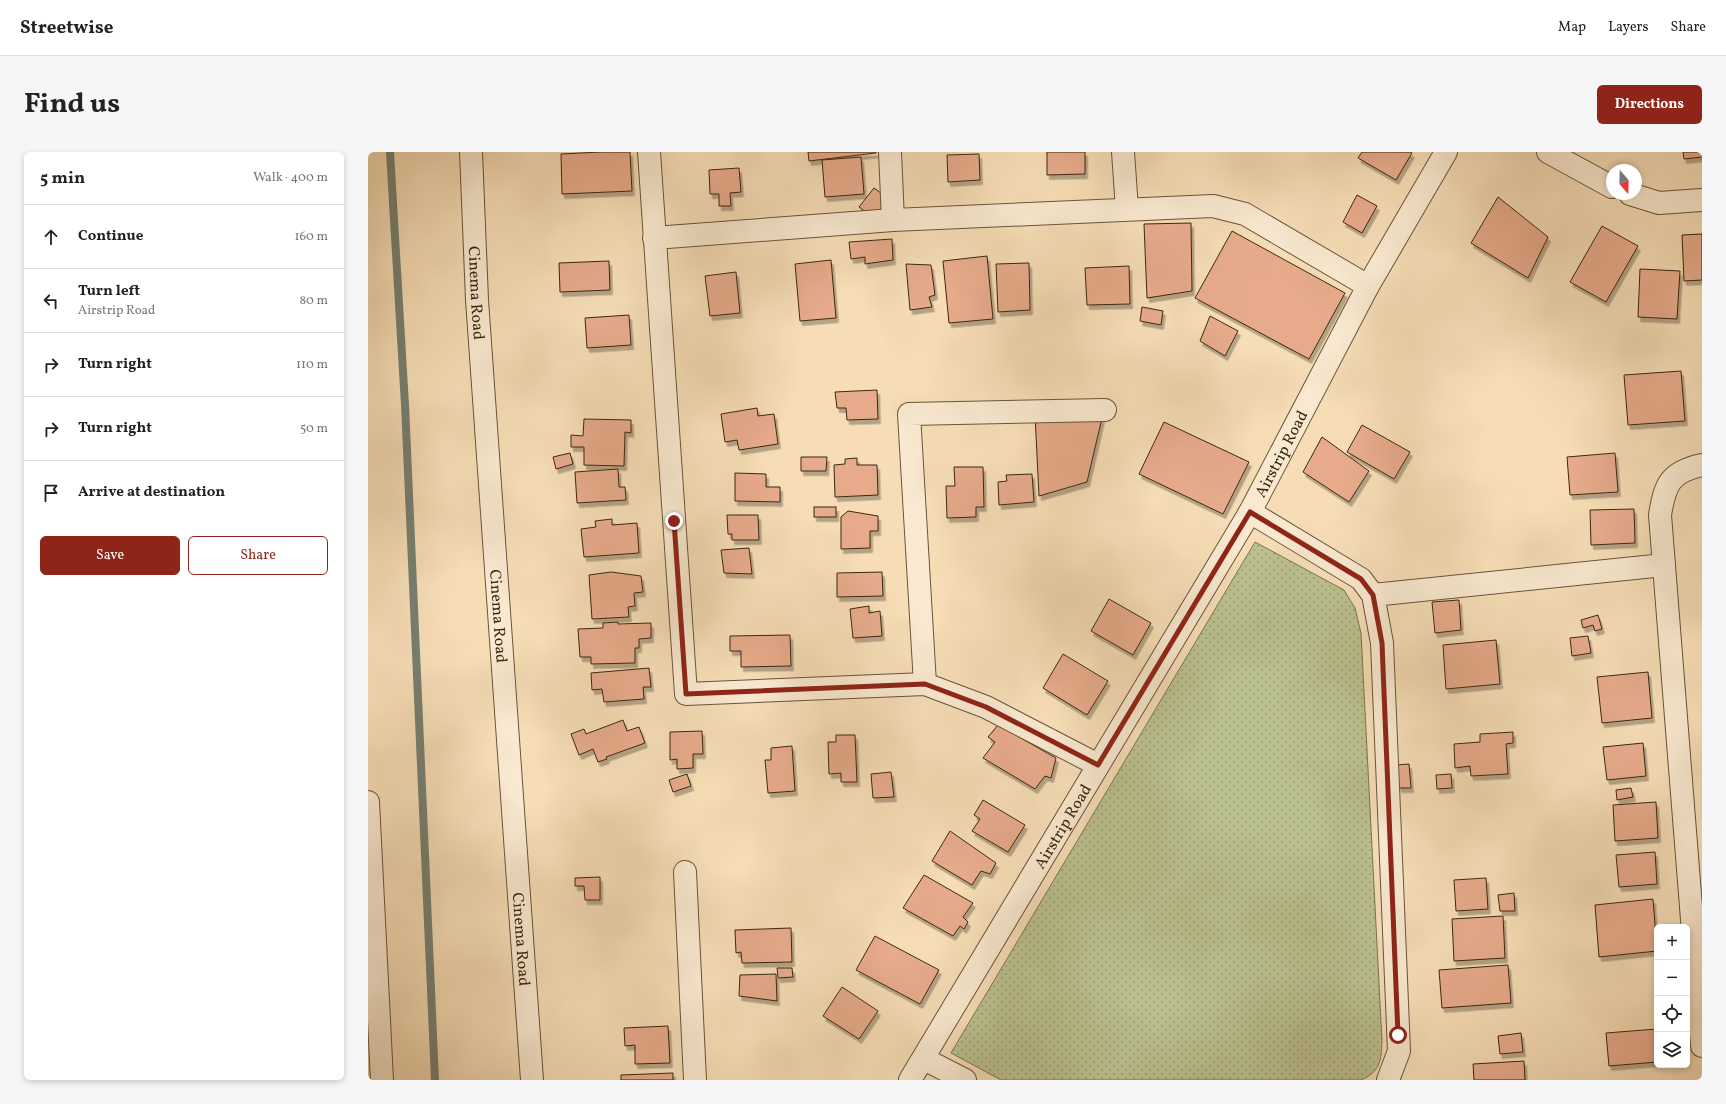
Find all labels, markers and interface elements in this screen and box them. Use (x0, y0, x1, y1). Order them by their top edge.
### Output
text: Streetwise (20, 15, 113, 41)
text: Map (1558, 18, 1586, 37)
text: Layers (1608, 18, 1648, 37)
text: Share (1670, 18, 1706, 37)
text: Find us (24, 85, 120, 124)
button: Directions (1597, 85, 1702, 124)
north arrow (1606, 164, 1642, 200)
text: 5 min (40, 167, 85, 190)
text: Walk · 400 m (253, 169, 328, 187)
icon: ahead (40, 226, 62, 248)
text: Continue (78, 226, 143, 247)
text: 160 m (294, 228, 328, 246)
street label: Cinema Road (462, 246, 489, 341)
text: Turn left (78, 281, 140, 302)
icon: left (40, 290, 62, 312)
text: 80 m (299, 292, 328, 310)
text: Airstrip Road (78, 302, 155, 320)
icon: right (40, 354, 62, 376)
text: Turn right (78, 354, 152, 375)
text: 110 m (296, 356, 328, 374)
street label: Airstrip Road (1251, 407, 1314, 502)
icon: right (40, 418, 62, 440)
text: Turn right (78, 418, 152, 439)
text: 50 m (300, 420, 328, 438)
icon: arrive (40, 482, 62, 504)
text: Arrive at destination (78, 482, 225, 503)
route end (665, 512, 683, 530)
button: Save (40, 536, 180, 575)
button: Share (188, 536, 328, 575)
street label: Cinema Road (483, 569, 512, 664)
street label: Airstrip Road (1030, 780, 1098, 874)
street label: Cinema Road (506, 892, 534, 987)
map controls (1654, 924, 1690, 1068)
button: + (1654, 924, 1690, 960)
button: − (1654, 960, 1690, 996)
button: locate (1654, 996, 1690, 1032)
route start (1389, 1026, 1407, 1044)
button: layers (1654, 1032, 1690, 1068)

